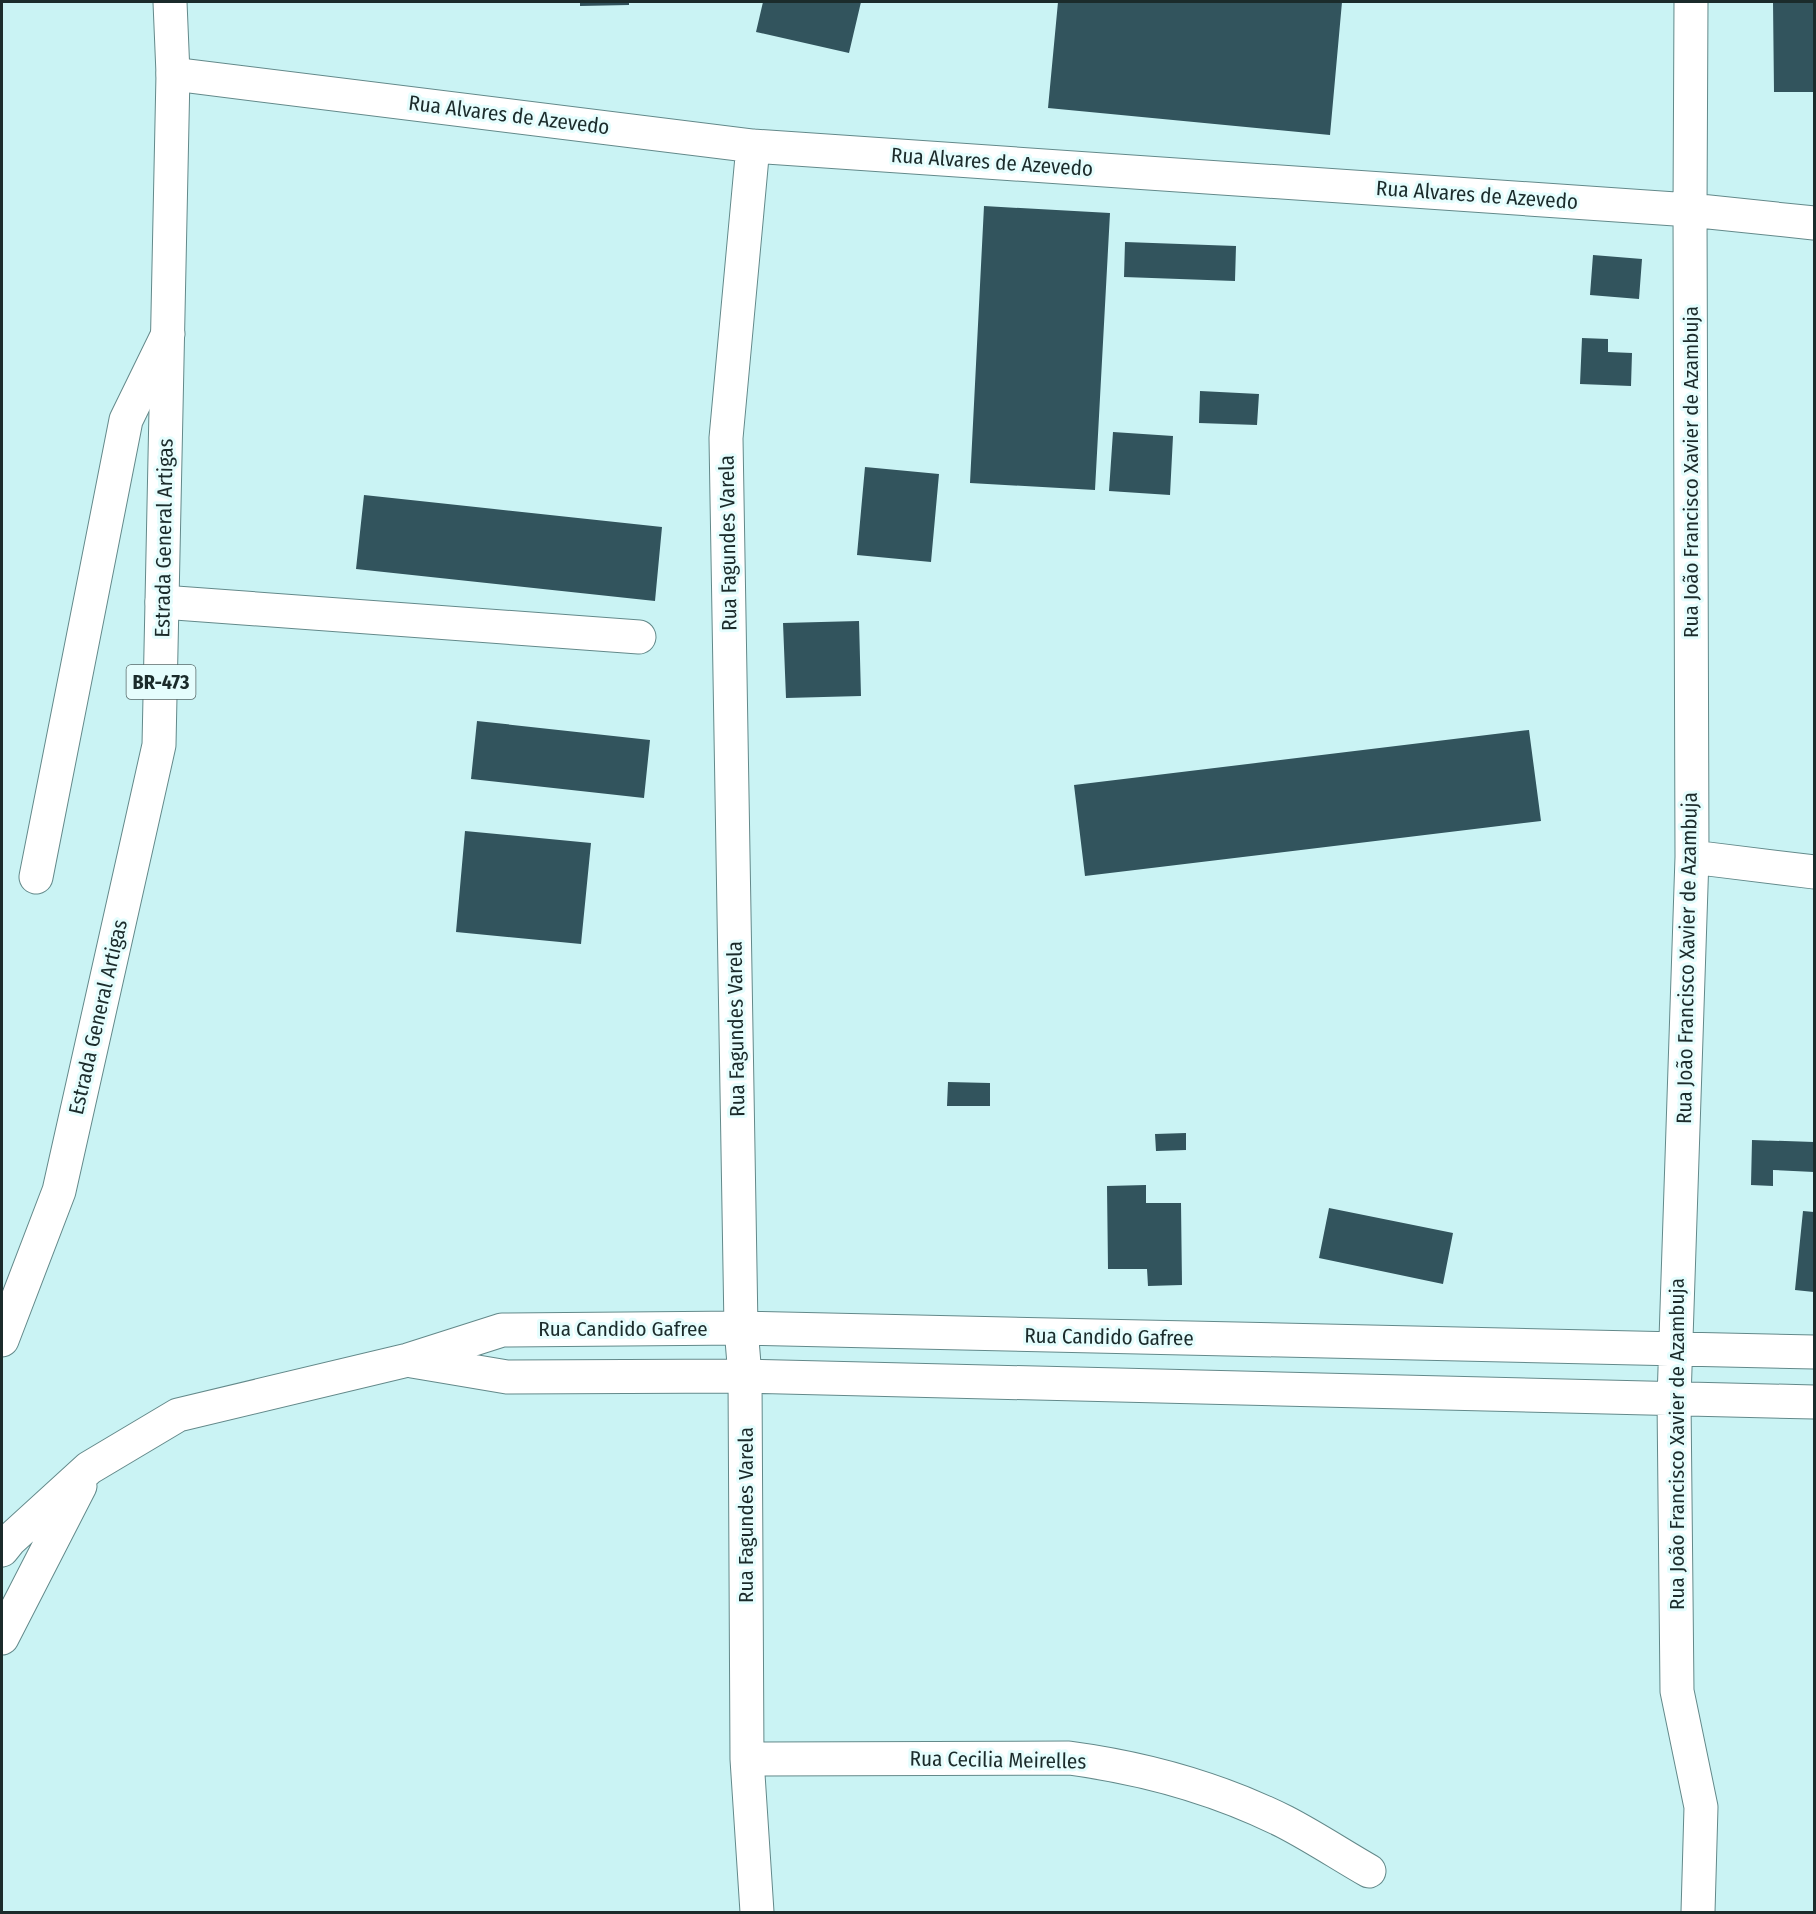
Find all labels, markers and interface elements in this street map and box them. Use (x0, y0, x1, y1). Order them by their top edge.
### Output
street label: Rua Alvares de Azevedo (407, 90, 611, 140)
street label: Rua Alvares de Azevedo (890, 142, 1094, 182)
street label: Rua Alvares de Azevedo (1375, 175, 1579, 215)
street label: Rua João Francisco Xavier de Azambuja (1678, 306, 1704, 638)
street label: Estrada General Artigas (149, 438, 179, 638)
street label: Rua Fagundes Varela (713, 455, 743, 631)
road number: BR-473 (126, 665, 195, 699)
street label: Rua João Francisco Xavier de Azambuja (1671, 792, 1703, 1124)
street label: Estrada General Artigas (63, 917, 133, 1117)
street label: Rua Fagundes Varela (721, 941, 751, 1117)
street label: Rua João Francisco Xavier de Azambuja (1664, 1278, 1690, 1610)
street label: Rua Candido Gafree (538, 1316, 708, 1342)
street label: Rua Candido Gafree (1024, 1323, 1194, 1351)
street label: Rua Fagundes Varela (733, 1427, 759, 1603)
street label: Rua Cecilia Meirelles (909, 1745, 1087, 1775)

